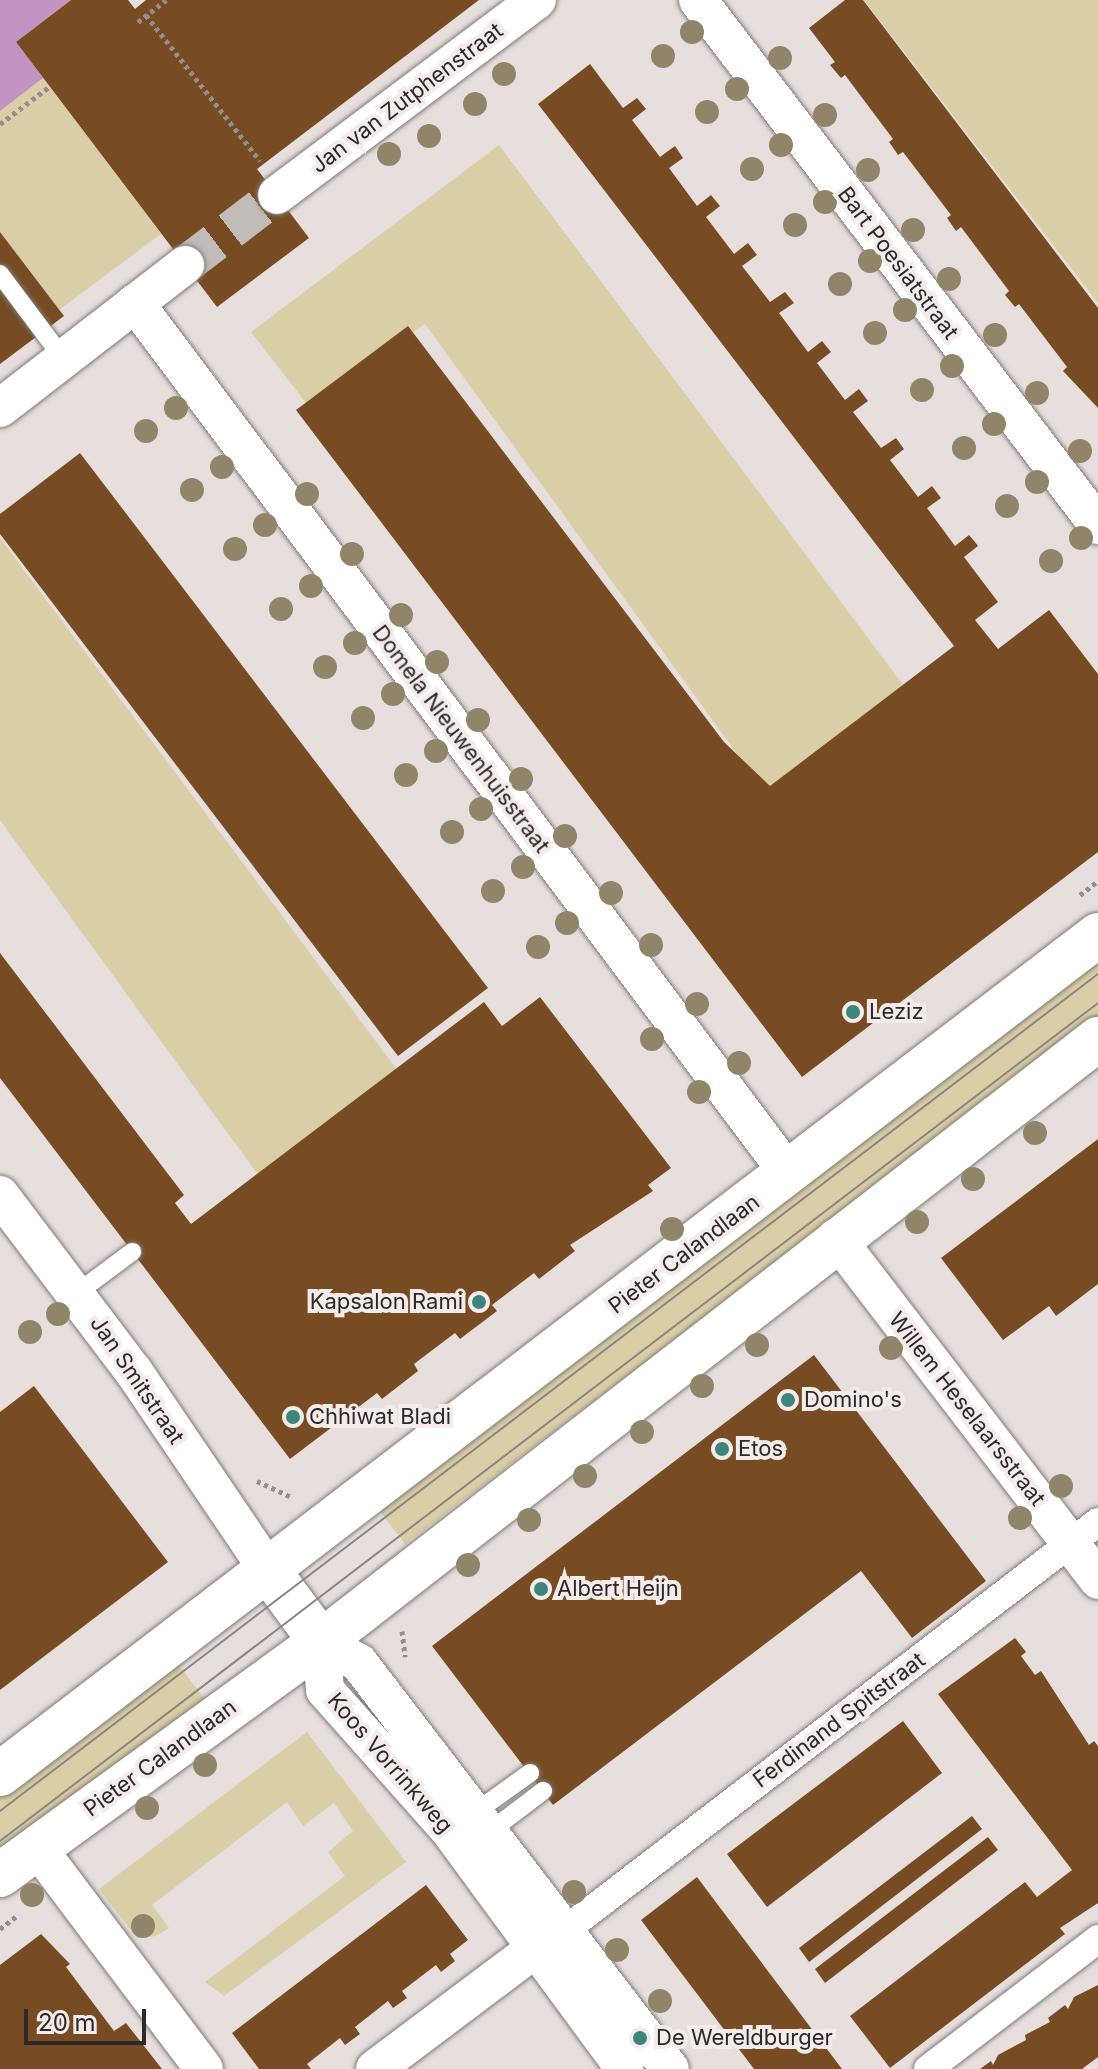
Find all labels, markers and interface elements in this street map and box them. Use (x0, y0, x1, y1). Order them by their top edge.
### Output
street label: Jan van Zutphenstraat (306, 17, 508, 179)
street label: Bart Poesiatstraat (832, 182, 964, 344)
street label: Domela Nieuwenhuisstraat (367, 620, 555, 858)
place label: Leziz (869, 999, 924, 1025)
marker: Leziz (844, 1003, 862, 1021)
street label: Pieter Calandlaan (603, 1189, 765, 1319)
place label: Kapsalon Rami (310, 1289, 463, 1315)
marker: Kapsalon Rami (470, 1293, 488, 1311)
street label: Willem Heselaarsstraat (883, 1307, 1051, 1511)
street label: Jan Smitstraat (84, 1311, 190, 1449)
place label: Domino's (804, 1387, 902, 1413)
marker: Domino's (779, 1391, 797, 1409)
place label: Chhiwat Bladi (309, 1404, 451, 1430)
marker: Chhiwat Bladi (284, 1408, 302, 1426)
place label: Etos (738, 1436, 783, 1462)
marker: Etos (713, 1440, 731, 1458)
place label: Albert Heijn (557, 1576, 679, 1602)
marker: Albert Heijn (532, 1580, 550, 1598)
street label: Ferdinand Spitstraat (748, 1647, 930, 1793)
street label: Koos Vorrinkweg (322, 1688, 458, 1838)
street label: Pieter Calandlaan (79, 1694, 241, 1822)
scale bar (28, 1993, 150, 2043)
text: 20 m (38, 2008, 96, 2037)
place label: De Wereldburger (656, 2025, 833, 2051)
marker: De Wereldburger (631, 2029, 649, 2047)

